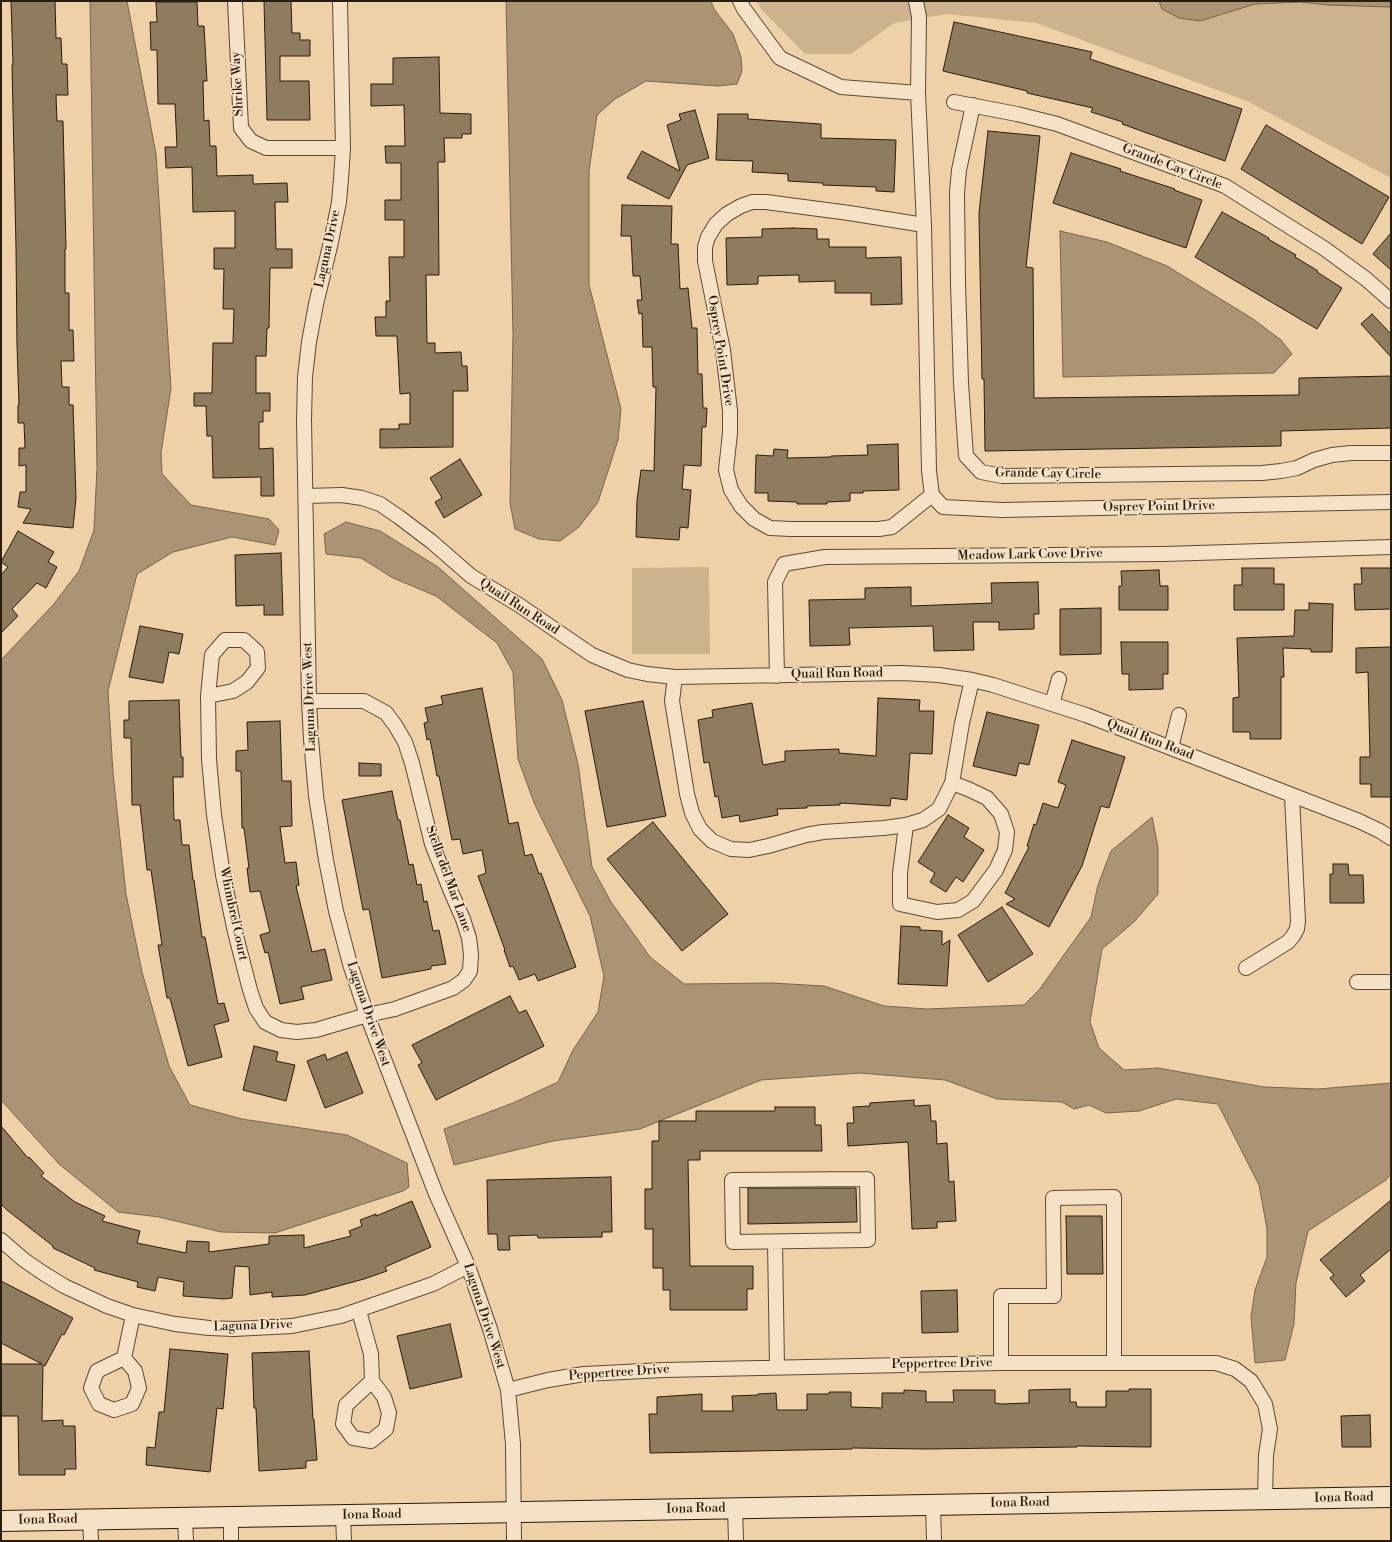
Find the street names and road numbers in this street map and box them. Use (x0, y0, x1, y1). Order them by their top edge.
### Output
street label: Shrike Way (229, 51, 247, 117)
street label: Grande Cay Circle (1120, 141, 1224, 193)
street label: Laguna Drive (312, 209, 344, 289)
street label: Osprey Point Drive (704, 294, 736, 408)
street label: Grande Cay Circle (995, 465, 1101, 483)
street label: Osprey Point Drive (1103, 498, 1215, 516)
street label: Meadow Lark Cove Drive (957, 546, 1103, 564)
street label: Quail Run Road (476, 575, 562, 639)
street label: Laguna Drive West (300, 642, 320, 752)
street label: Quail Run Road (791, 665, 883, 683)
street label: Quail Run Road (1104, 716, 1196, 764)
street label: Stella del Mar Lane (422, 824, 474, 934)
street label: Whimbrel Court (215, 866, 251, 962)
street label: Laguna Drive West (343, 959, 393, 1069)
street label: Laguna Drive West (460, 1261, 508, 1371)
street label: Laguna Drive (213, 1317, 293, 1335)
street label: Peppertree Drive (891, 1355, 993, 1373)
street label: Peppertree Drive (568, 1362, 670, 1384)
street label: Iona Road (1314, 1490, 1374, 1506)
street label: Iona Road (990, 1495, 1050, 1511)
street label: Iona Road (666, 1501, 726, 1517)
street label: Iona Road (342, 1507, 402, 1523)
street label: Iona Road (18, 1512, 78, 1528)

